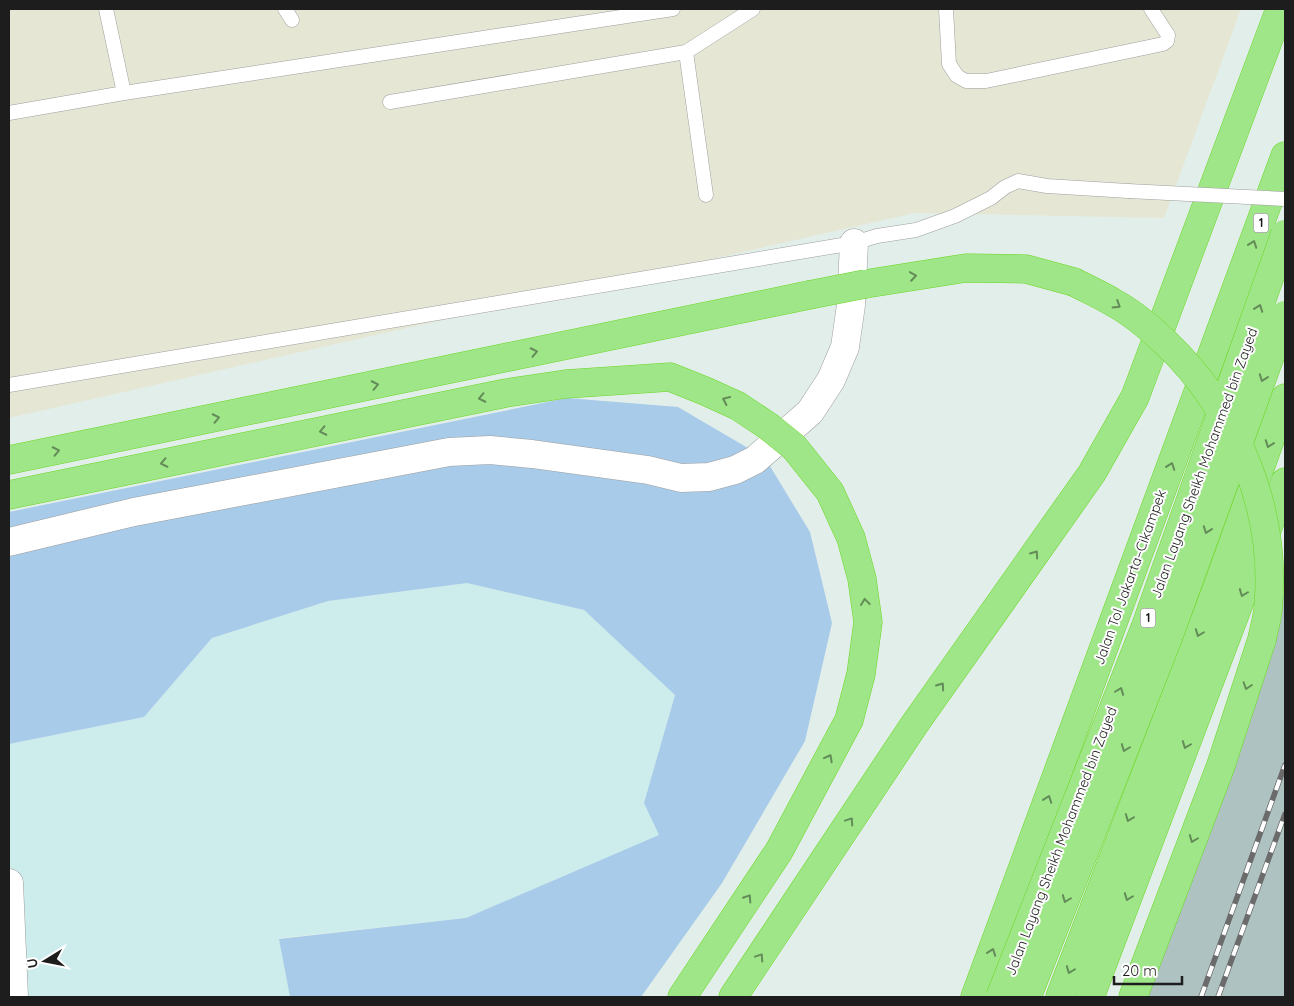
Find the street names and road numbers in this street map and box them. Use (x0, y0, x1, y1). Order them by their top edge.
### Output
road number: 1 (1254, 214, 1268, 232)
street label: Jalan Layang Sheikh Mohammed bin Zayed (1147, 325, 1261, 601)
street label: Jalan Tol Jakarta–Cikampek (1090, 487, 1170, 667)
road number: 1 (1140, 608, 1156, 628)
street label: Jalan Layang Sheikh Mohammed bin Zayed (1001, 704, 1121, 978)

